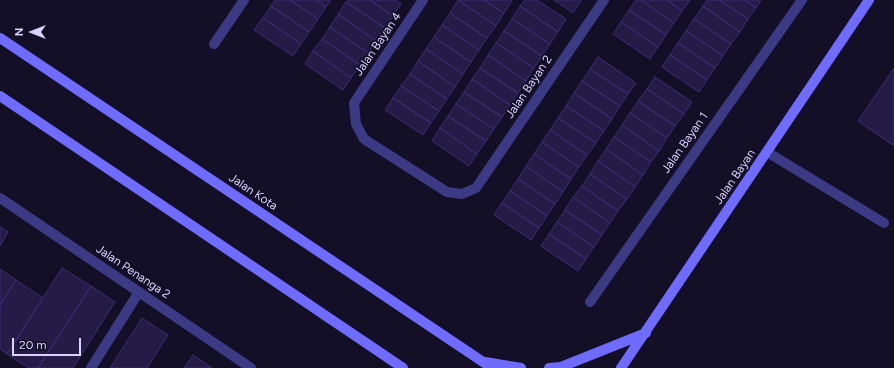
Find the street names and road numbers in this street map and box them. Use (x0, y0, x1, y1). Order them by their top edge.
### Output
street label: Jalan Bayan 4 (351, 10, 405, 78)
street label: Jalan Bayan 2 (503, 53, 555, 121)
street label: Jalan Bayan 1 (659, 110, 711, 176)
street label: Jalan Bayan (711, 147, 759, 207)
street label: Jalan Kota (226, 171, 280, 213)
street label: Jalan Penanga 2 (93, 242, 173, 302)

